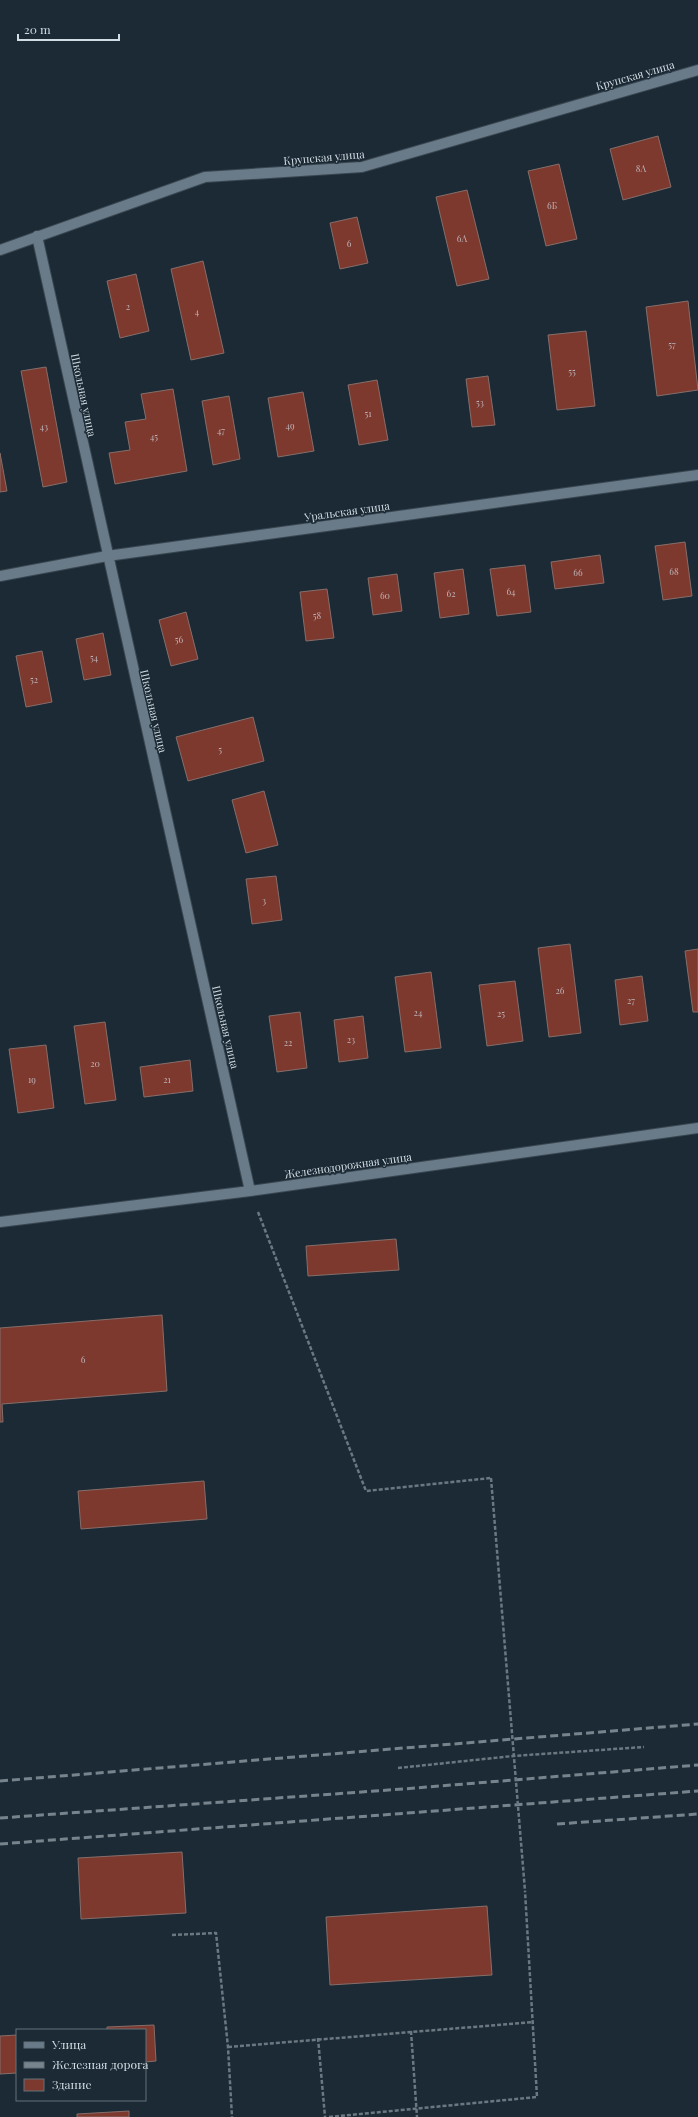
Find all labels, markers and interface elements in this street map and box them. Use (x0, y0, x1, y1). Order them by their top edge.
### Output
scale bar (18, 16, 119, 42)
text: 20 m (24, 21, 51, 37)
street label: Крупская улица (594, 56, 677, 93)
street label: Крупская улица (283, 146, 366, 168)
house number: 8А (636, 162, 647, 174)
house number: 6Б (547, 199, 557, 211)
house number: 6А (457, 232, 467, 244)
house number: 6 (347, 237, 352, 249)
house number: 2 (126, 300, 130, 312)
house number: 4 (195, 305, 200, 317)
house number: 57 (668, 338, 676, 350)
street label: Школьная улица (68, 352, 100, 439)
house number: 55 (568, 365, 576, 377)
house number: 53 (476, 396, 484, 408)
house number: 51 (364, 407, 372, 419)
house number: 49 (285, 419, 295, 431)
house number: 43 (40, 420, 48, 432)
house number: 47 (217, 424, 225, 436)
house number: 45 (150, 430, 158, 442)
street label: Уральская улица (302, 498, 391, 525)
house number: 68 (669, 565, 679, 577)
house number: 66 (573, 566, 583, 578)
house number: 64 (506, 585, 516, 597)
house number: 62 (447, 587, 455, 599)
house number: 60 (380, 589, 390, 601)
house number: 58 (313, 609, 322, 621)
house number: 56 (175, 633, 184, 645)
house number: 54 (90, 651, 99, 663)
street label: Школьная улица (137, 668, 171, 755)
house number: 52 (30, 673, 38, 685)
house number: 5 (218, 743, 222, 755)
house number: 3 (262, 894, 266, 906)
street label: Школьная улица (209, 984, 243, 1071)
house number: 26 (556, 984, 565, 996)
house number: 27 (627, 994, 635, 1006)
house number: 24 (414, 1006, 423, 1018)
house number: 25 (497, 1007, 505, 1019)
house number: 23 (347, 1033, 355, 1045)
house number: 22 (284, 1036, 292, 1048)
house number: 20 (90, 1057, 100, 1069)
house number: 19 (28, 1073, 36, 1085)
house number: 21 (163, 1073, 171, 1085)
street label: Железнодорожная улица (283, 1149, 413, 1181)
house number: 6 (81, 1353, 86, 1365)
legend (16, 2029, 146, 2101)
text: Улица (51, 2036, 86, 2052)
text: Железная дорога (52, 2056, 149, 2072)
text: Здание (52, 2076, 92, 2092)

